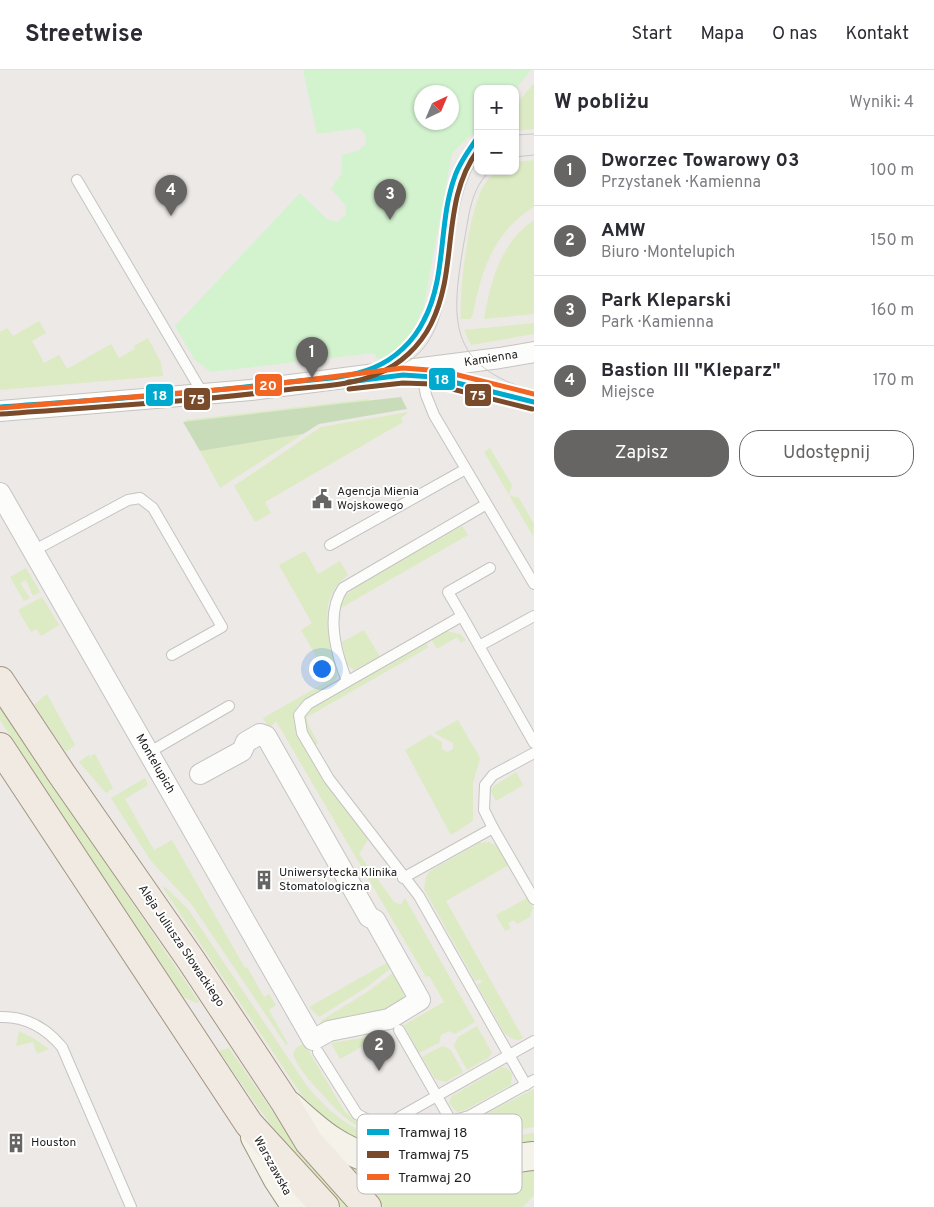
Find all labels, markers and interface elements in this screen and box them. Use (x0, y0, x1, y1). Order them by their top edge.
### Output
text: Streetwise (25, 20, 143, 50)
text: Start (631, 23, 672, 46)
text: Mapa (700, 23, 744, 46)
text: O nas (772, 23, 817, 46)
text: Kontakt (845, 23, 909, 46)
north arrow (414, 85, 459, 130)
map controls (474, 85, 519, 175)
button: + (474, 85, 519, 130)
text: W pobliżu (554, 89, 649, 116)
text: Wyniki: 4 (849, 93, 914, 113)
button: − (474, 130, 519, 175)
text: Dworzec Towarowy 03 (601, 149, 800, 173)
text: 1 (567, 161, 573, 181)
text: 100 m (870, 161, 914, 181)
text: Przystanek · Kamienna (601, 173, 761, 193)
pin: 4 (155, 175, 187, 216)
pin: 3 (374, 179, 406, 220)
text: AMW (601, 219, 646, 243)
text: 2 (565, 231, 575, 251)
text: 150 m (871, 231, 914, 251)
text: Biuro · Montelupich (601, 243, 735, 263)
text: Park Kleparski (601, 289, 731, 313)
text: 3 (565, 301, 575, 321)
text: 160 m (871, 301, 914, 321)
text: Park · Kamienna (601, 313, 714, 333)
pin: 1 (296, 337, 328, 378)
street label: Kamienna (463, 347, 519, 371)
text: Bastion III "Kleparz" (601, 359, 781, 383)
line badge: 18 (428, 367, 456, 391)
text: 4 (565, 371, 575, 391)
text: 170 m (873, 371, 914, 391)
text: 18 (435, 372, 449, 389)
line badge: 20 (254, 373, 283, 397)
text: 20 (259, 378, 277, 395)
line badge: 18 (145, 383, 174, 407)
line badge: 75 (464, 383, 492, 407)
text: Miejsce (601, 383, 655, 403)
line badge: 75 (183, 387, 211, 411)
text: 18 (153, 388, 167, 405)
text: 75 (470, 388, 486, 405)
text: 75 (189, 392, 205, 409)
button: Zapisz (554, 430, 729, 477)
button: Udostępnij (739, 430, 914, 477)
place label: Agencja Mienia Wojskowego (337, 484, 419, 514)
public building icon: Agencja Mienia Wojskowego (311, 488, 333, 510)
your location (309, 656, 335, 682)
street label: Montelupich (131, 731, 179, 797)
place label: Uniwersytecka Klinika Stomatologiczna (279, 865, 397, 895)
building icon: Uniwersytecka Klinika Stomatologiczna (253, 869, 275, 891)
street label: Aleja Juliusza Słowackiego (134, 882, 228, 1011)
pin: 2 (363, 1030, 395, 1071)
legend (357, 1114, 522, 1194)
text: Tramwaj 18 (398, 1125, 468, 1142)
building icon: Houston (5, 1132, 27, 1154)
street label: Warszawska (249, 1134, 295, 1198)
place label: Houston (31, 1135, 76, 1151)
text: Tramwaj 75 (398, 1147, 469, 1164)
text: Tramwaj 20 (398, 1170, 471, 1187)

